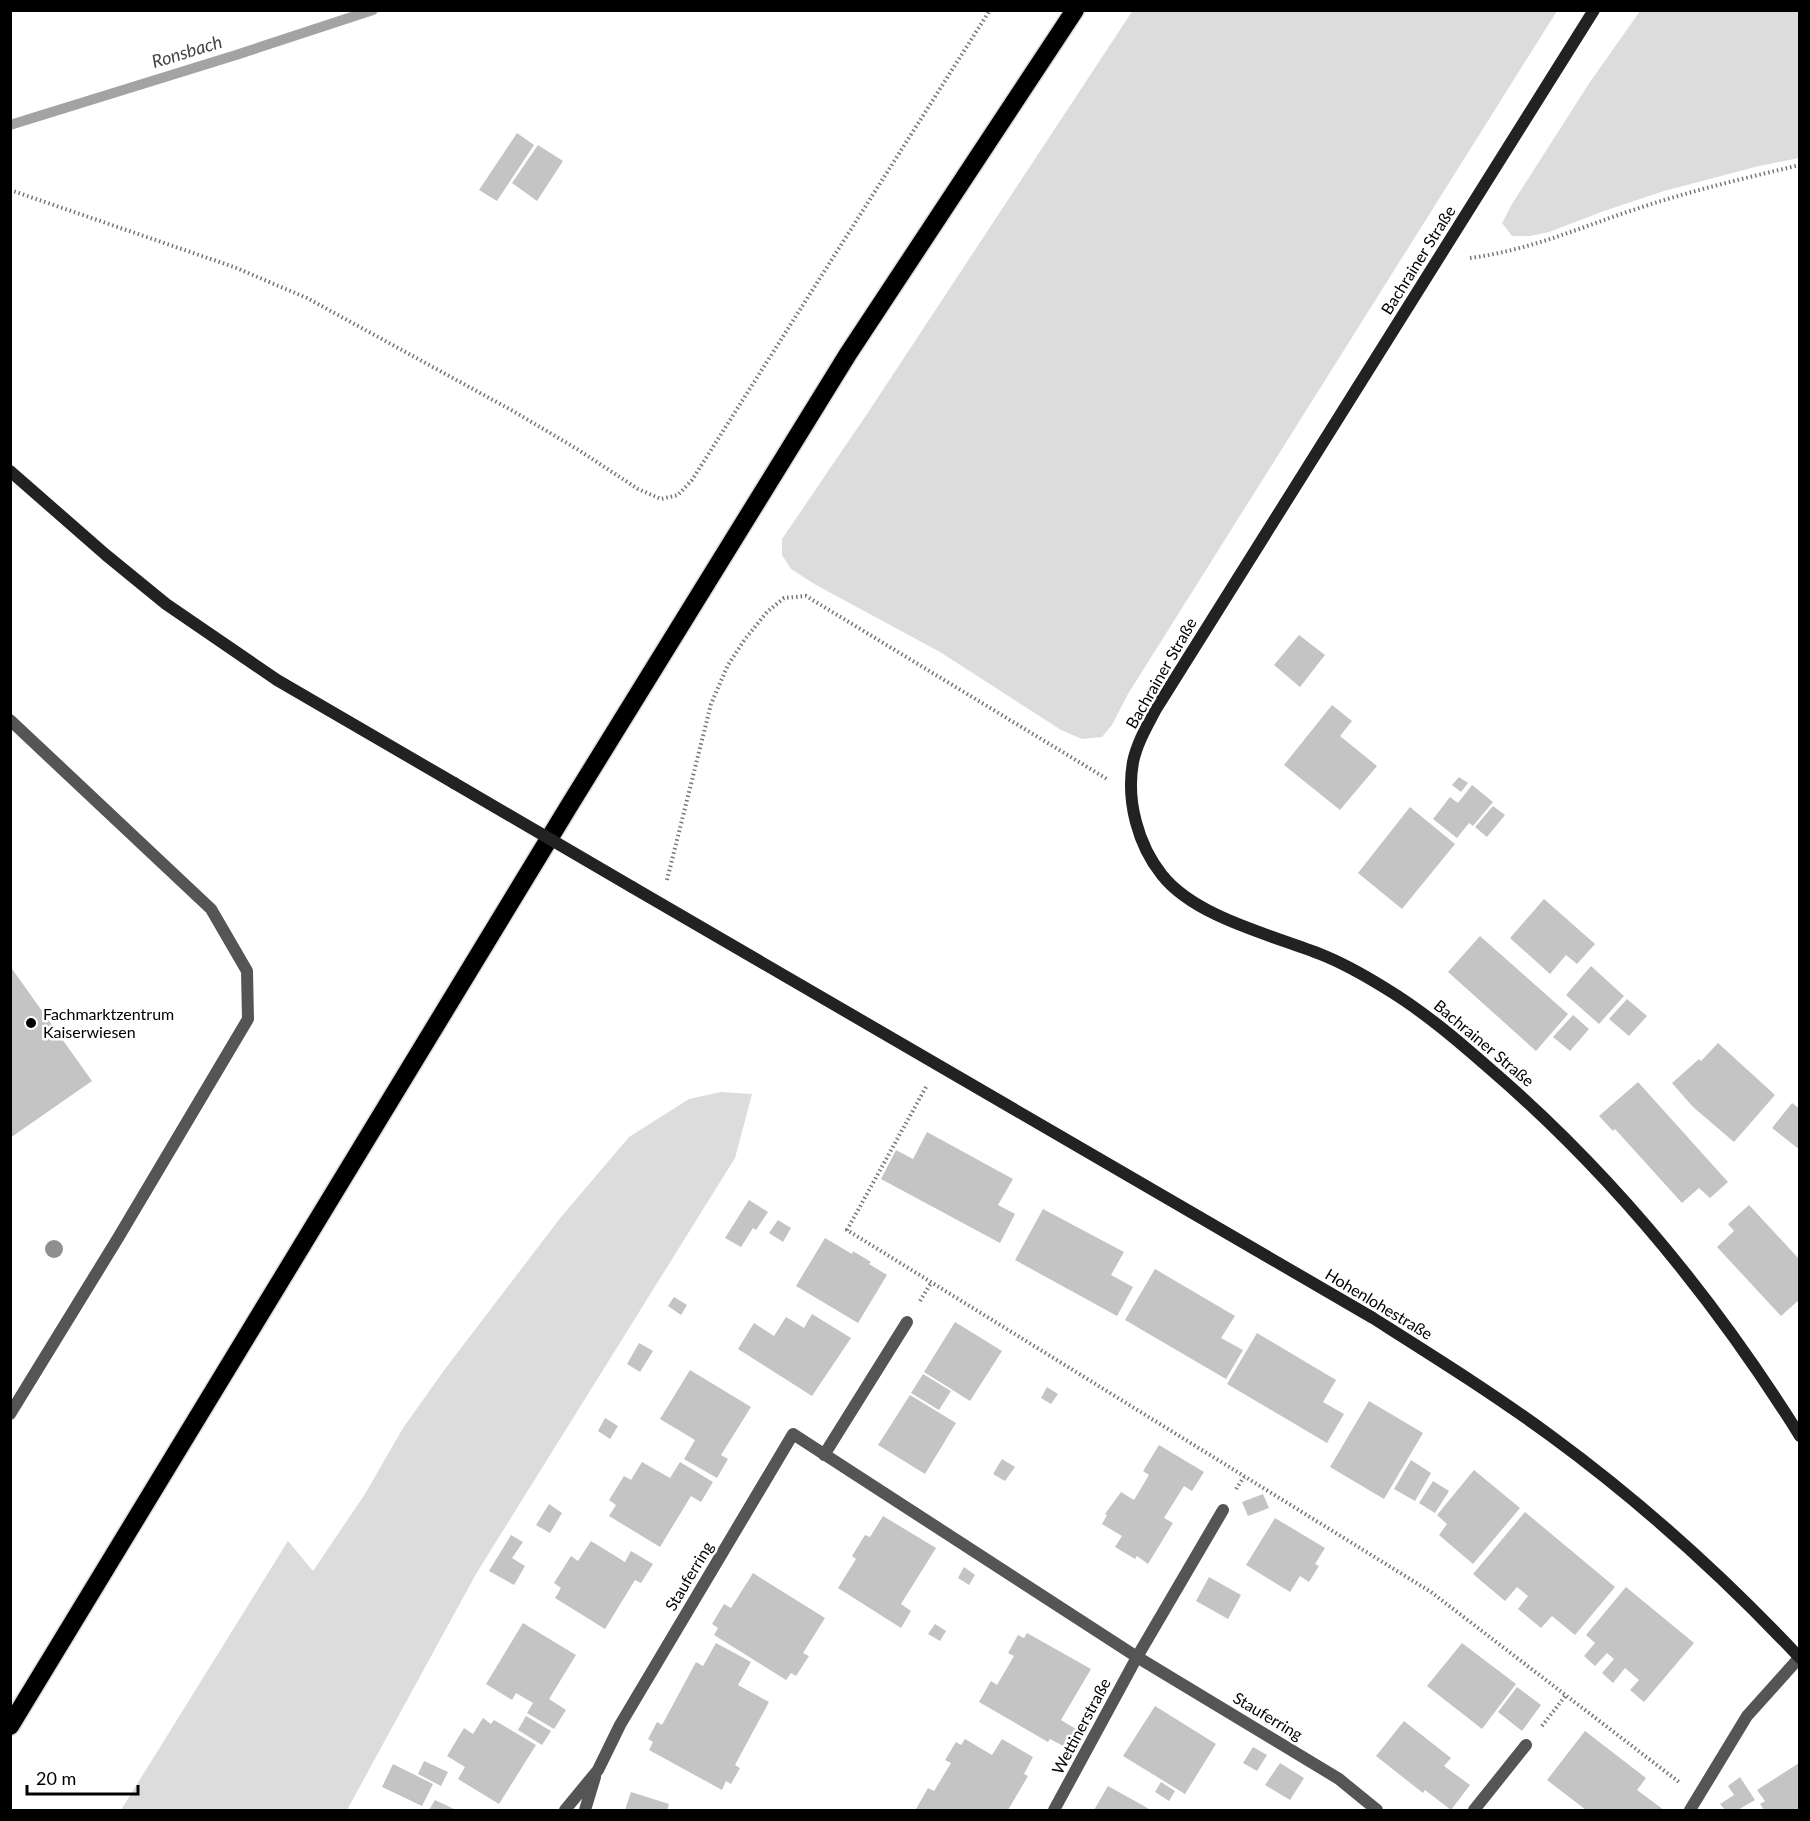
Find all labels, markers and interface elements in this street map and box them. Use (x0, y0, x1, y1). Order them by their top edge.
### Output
water label: Ronsbach (149, 30, 225, 72)
street label: Bachrainer Straße (1376, 202, 1459, 318)
street label: Bachrainer Straße (1121, 614, 1200, 731)
street label: Bachrainer Straße (1430, 995, 1538, 1090)
place label: Fachmarktzentrum Kaiserwiesen (43, 1004, 174, 1041)
marker: Fachmarktzentrum Kaiserwiesen (24, 1016, 38, 1030)
street label: Hohenlohestraße (1322, 1264, 1436, 1343)
street label: Stauferring (660, 1538, 717, 1614)
street label: Wettinerstraße (1047, 1674, 1114, 1777)
street label: Stauferring (1230, 1687, 1306, 1744)
scale bar (27, 1758, 138, 1796)
text: 20 m (36, 1767, 76, 1789)

